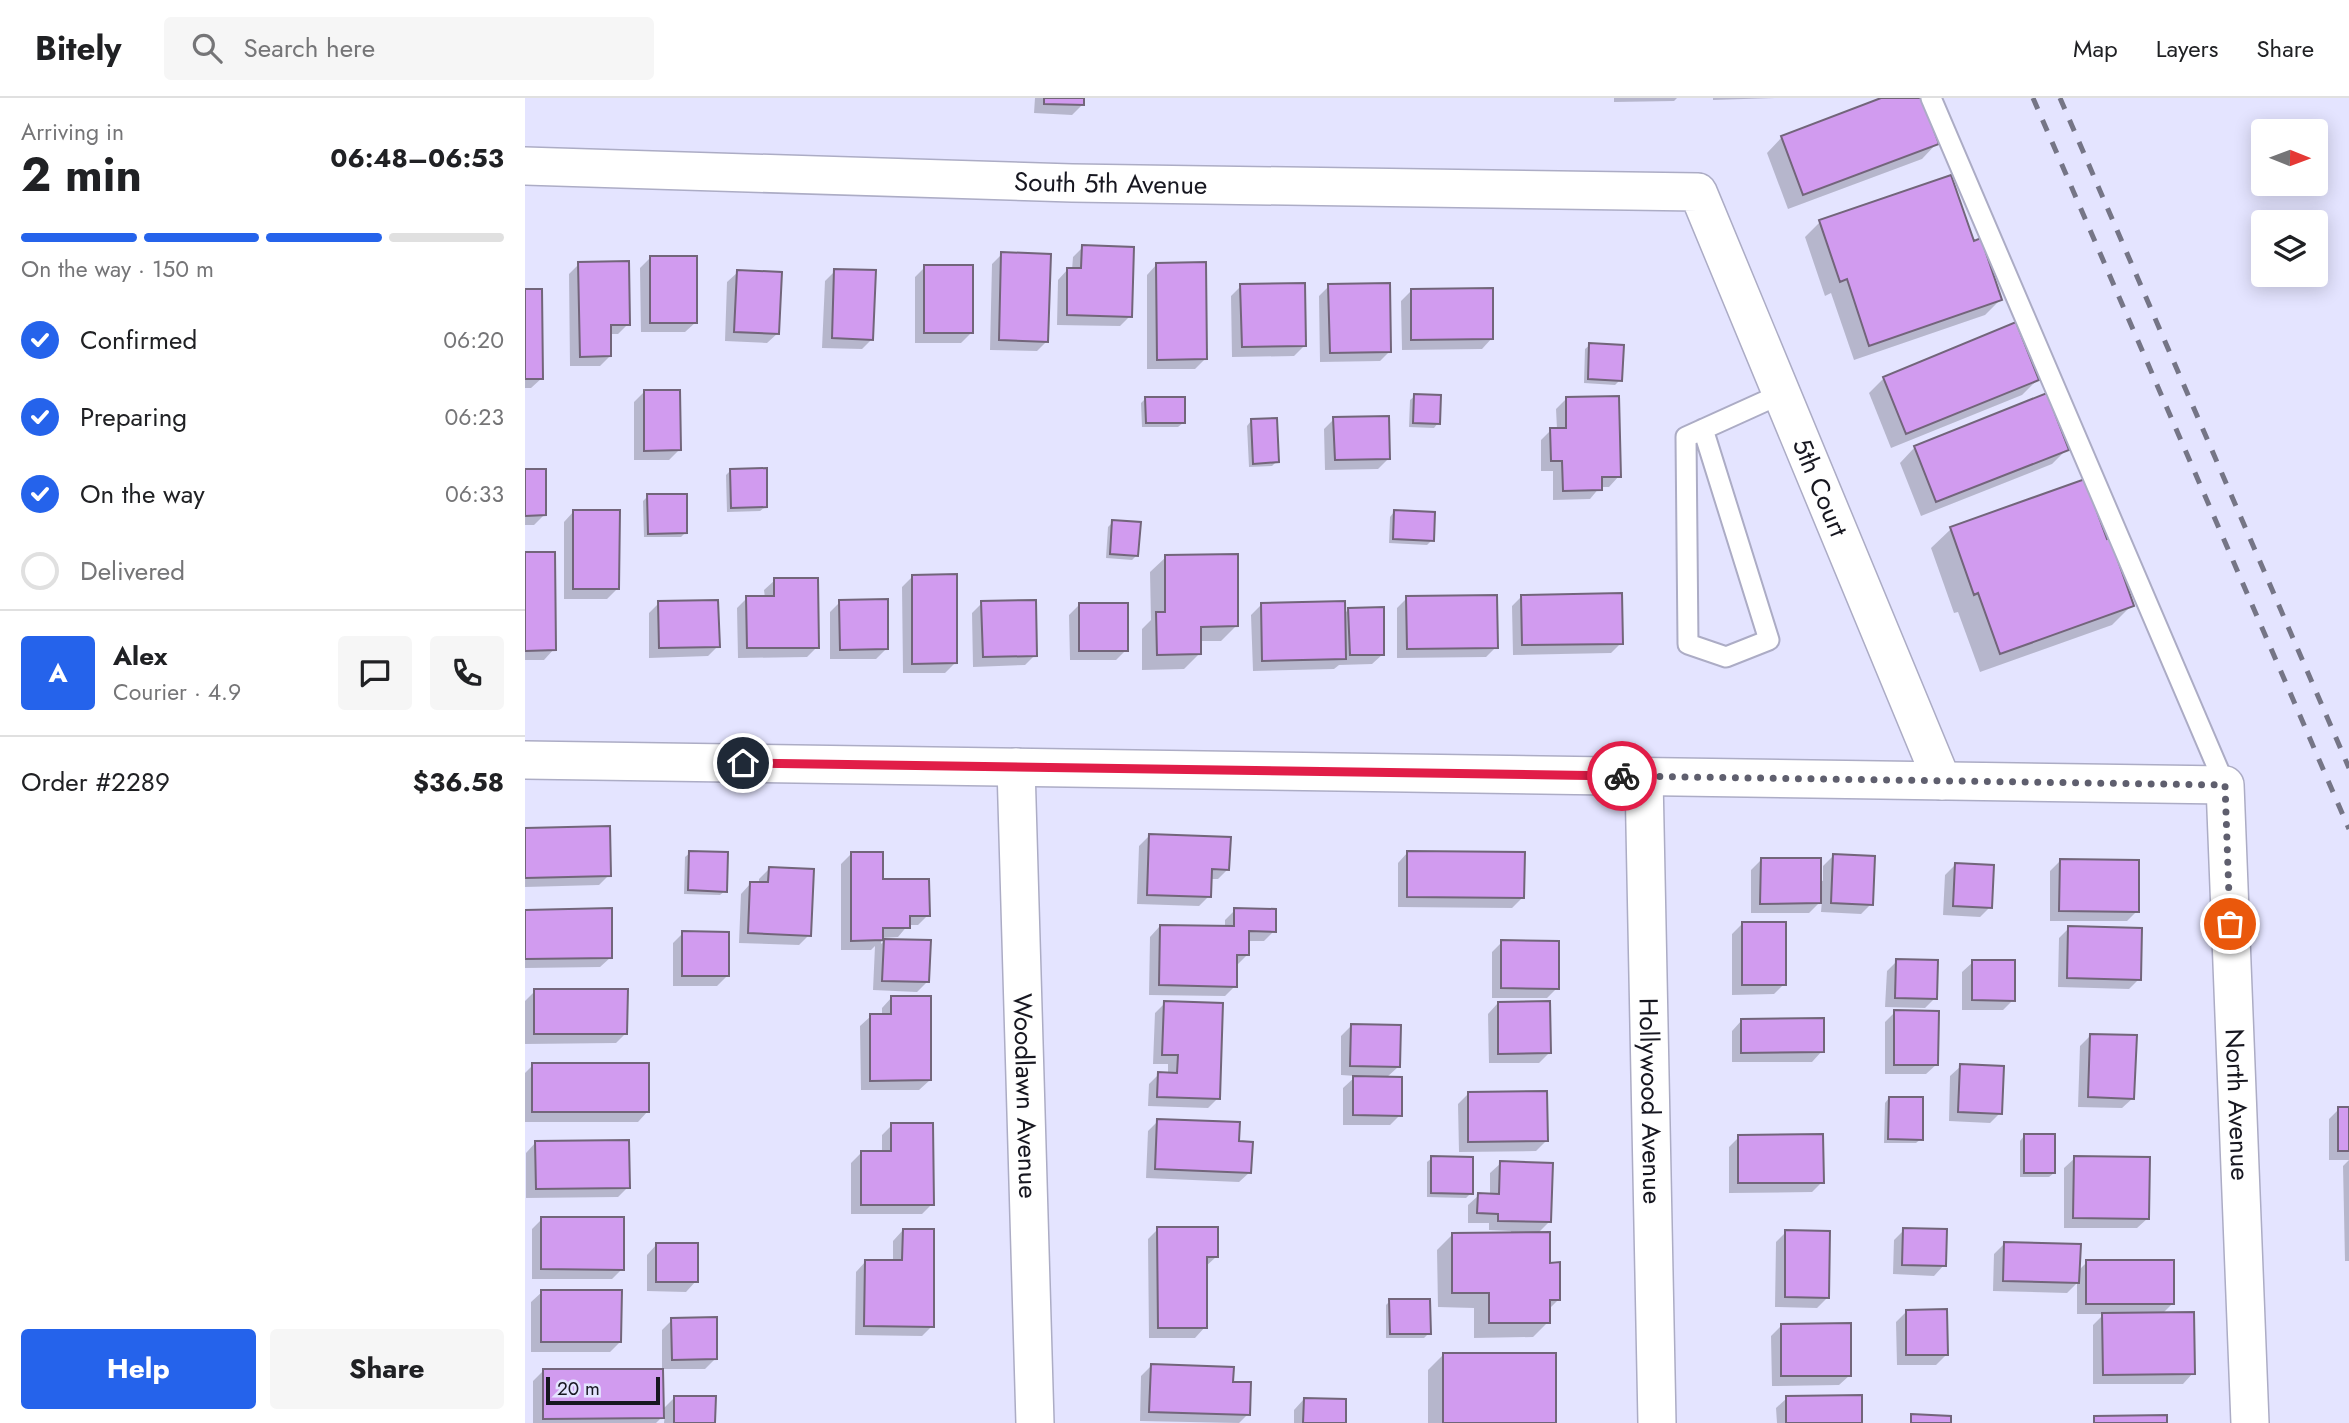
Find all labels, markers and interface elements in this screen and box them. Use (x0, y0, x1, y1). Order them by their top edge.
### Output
search box (164, 17, 654, 80)
text: Bitely (35, 25, 122, 72)
icon: search (188, 29, 226, 67)
text: Search here (244, 29, 375, 67)
text: Map (2073, 31, 2118, 66)
text: Layers (2156, 31, 2218, 66)
text: Share (2256, 31, 2314, 66)
text: Arriving in (21, 115, 124, 149)
north arrow (2251, 119, 2327, 196)
map controls (2251, 119, 2328, 287)
text: 06:48–06:53 (330, 139, 504, 177)
text: 2 min (21, 142, 142, 208)
street label: South 5th Avenue (1014, 162, 1208, 204)
button: layers (2251, 210, 2328, 287)
text: On the way · 150 m (21, 252, 214, 286)
icon: check (21, 321, 59, 359)
text: Confirmed (80, 321, 197, 359)
text: 06:20 (443, 323, 504, 357)
icon: check (21, 398, 59, 436)
text: Preparing (80, 398, 187, 436)
text: 06:23 (444, 400, 504, 434)
street label: 5th Court (1783, 432, 1858, 543)
icon: check (21, 475, 59, 513)
text: On the way (80, 475, 205, 513)
text: 06:33 (445, 477, 504, 511)
text: Delivered (80, 552, 185, 590)
button: chat (338, 636, 412, 710)
button: phone (430, 636, 504, 710)
text: Alex (113, 637, 167, 675)
text: A (48, 654, 68, 692)
text: Courier · 4.9 (113, 675, 241, 709)
pin (713, 733, 773, 793)
courier (1587, 741, 1657, 811)
icon: home (724, 744, 762, 782)
icon: bike (1603, 757, 1641, 795)
text: Order #2289 (21, 763, 170, 801)
text: $36.58 (413, 763, 504, 801)
pin (2200, 894, 2260, 954)
icon: bag (2211, 905, 2249, 943)
street label: Woodlawn Avenue (1004, 993, 1047, 1199)
street label: Hollywood Avenue (1629, 997, 1672, 1204)
street label: North Avenue (2216, 1028, 2259, 1181)
button: Help (21, 1329, 256, 1409)
button: Share (270, 1329, 504, 1409)
scale bar (546, 1374, 660, 1406)
text: 20 m (557, 1375, 600, 1402)

